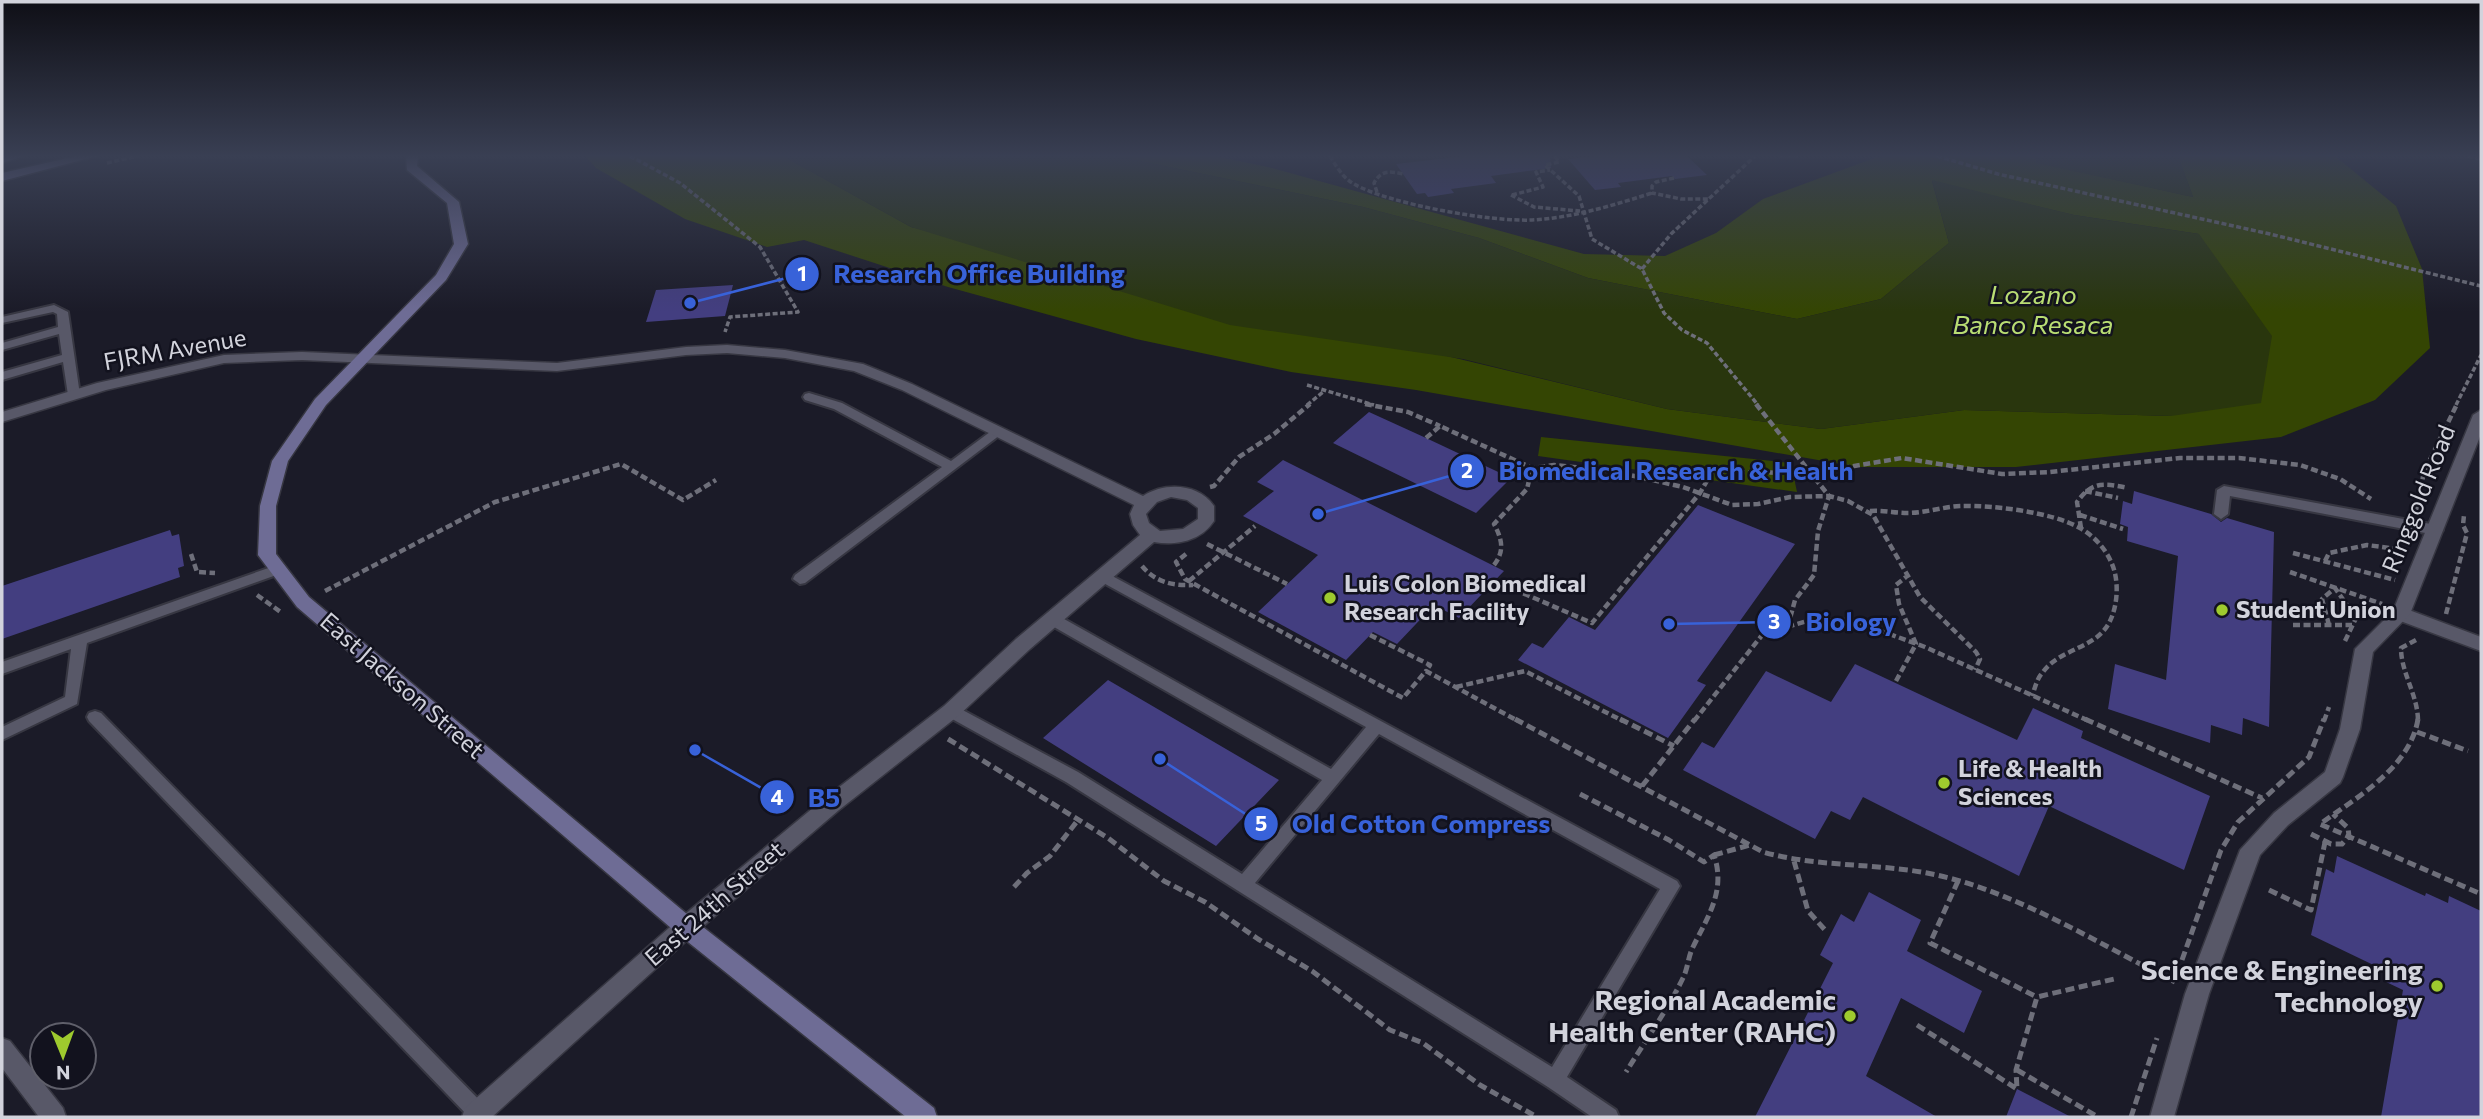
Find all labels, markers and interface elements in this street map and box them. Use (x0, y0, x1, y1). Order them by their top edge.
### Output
callout: Research Office Building (784, 250, 1139, 297)
text: Research Office Building (833, 257, 1125, 288)
text: 1 (797, 260, 807, 285)
water label: Lozano Banco Resaca (1953, 278, 2113, 339)
street label: FJRM Avenue (101, 322, 248, 375)
street label: Ringgold Road (2375, 420, 2460, 577)
callout: Biomedical Research & Health (1450, 447, 1868, 494)
text: Biomedical Research & Health (1498, 454, 1854, 485)
text: 2 (1461, 457, 1473, 482)
place label: Luis Colon Biomedical Research Facility (1344, 568, 1586, 625)
marker: Luis Colon Biomedical Research Facility (1322, 590, 1338, 606)
place label: Student Union (2236, 594, 2396, 623)
callout: Biology (1756, 598, 1911, 645)
marker: Student Union (2214, 602, 2230, 618)
text: Biology (1805, 605, 1897, 636)
street label: East Jackson Street (315, 606, 491, 764)
text: 3 (1768, 608, 1780, 633)
place label: Life & Health Sciences (1958, 753, 2102, 810)
callout: B5 (759, 774, 855, 821)
marker: Life & Health Sciences (1936, 775, 1952, 791)
text: B5 (808, 781, 840, 812)
text: 4 (771, 784, 784, 809)
callout: Old Cotton Compress (1243, 800, 1565, 847)
text: Old Cotton Compress (1292, 807, 1550, 838)
text: 5 (1255, 810, 1267, 835)
street label: East 24th Street (638, 834, 790, 971)
place label: Science & Engineering Technology (2141, 952, 2423, 1018)
marker: Science & Engineering Technology (2429, 978, 2445, 994)
place label: Regional Academic Health Center (RAHC) (1548, 982, 1836, 1048)
marker: Regional Academic Health Center (RAHC) (1842, 1008, 1858, 1024)
north arrow (28, 1021, 98, 1091)
text: N (56, 1062, 71, 1085)

